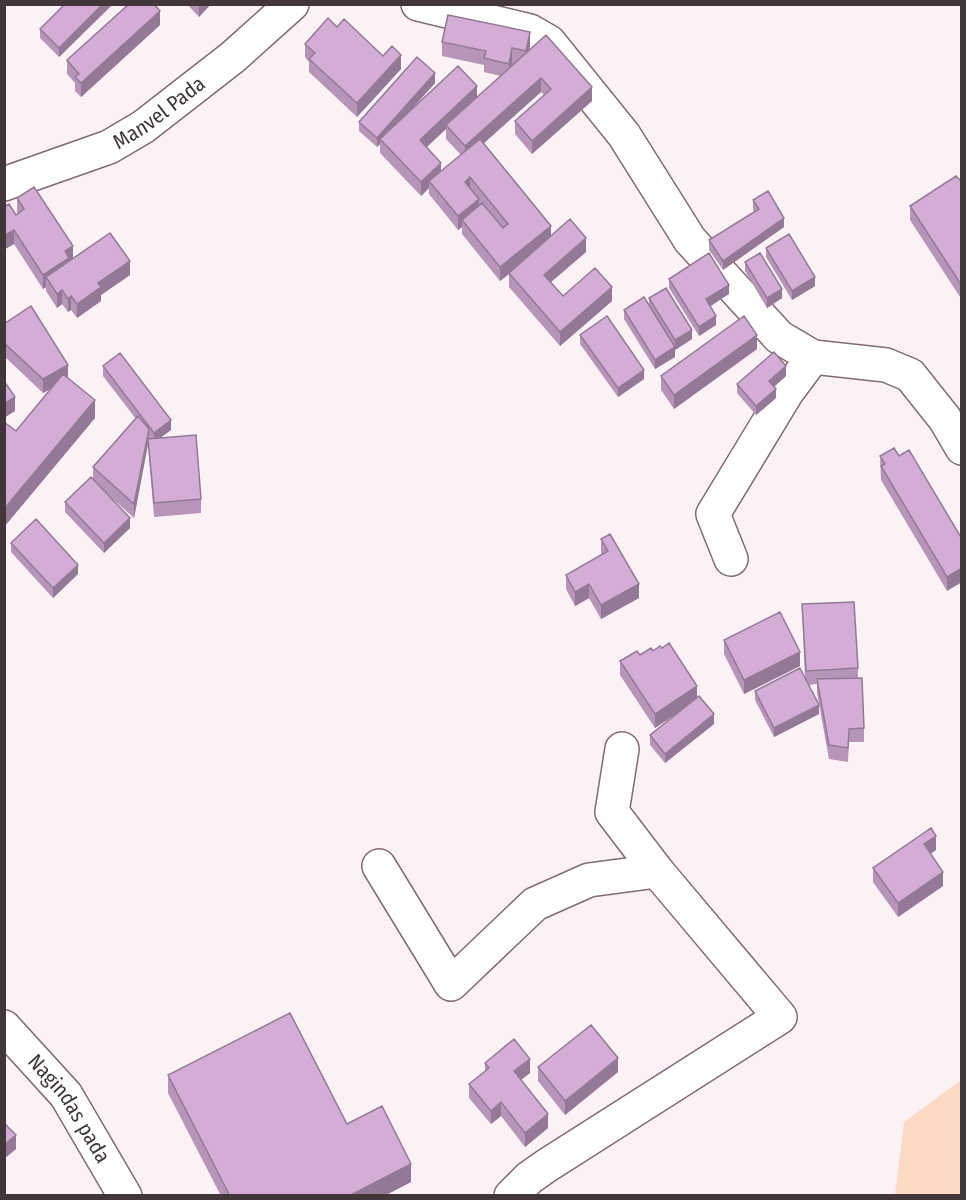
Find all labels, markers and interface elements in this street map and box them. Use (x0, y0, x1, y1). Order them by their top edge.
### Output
street label: Manvel Pada (108, 71, 210, 155)
street label: Nagindas pada (22, 1049, 116, 1168)

